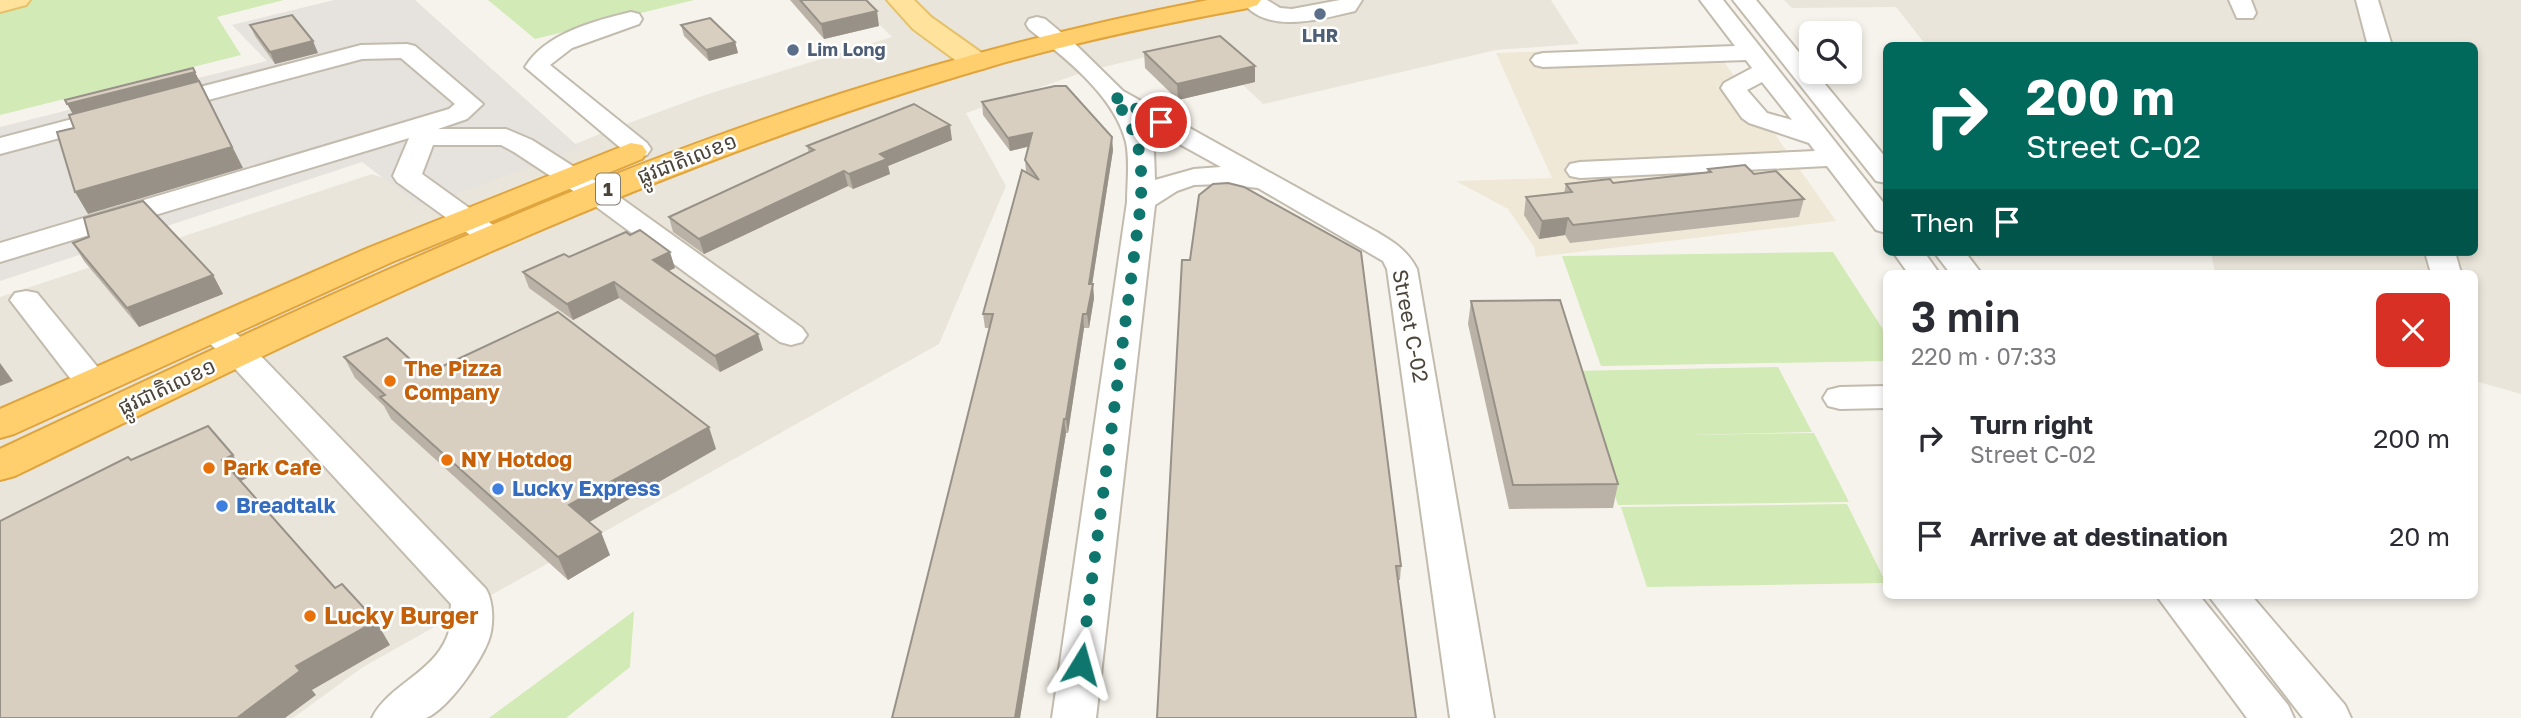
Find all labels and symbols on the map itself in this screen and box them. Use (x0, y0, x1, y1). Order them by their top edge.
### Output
marker: LHR (1312, 6, 1328, 22)
place label: LHR (1302, 24, 1338, 46)
place label: Lim Long (807, 38, 885, 60)
marker: Lim Long (785, 42, 801, 58)
pin (1131, 92, 1191, 152)
street label: ផ្លូវជាតិលេខ១ (633, 127, 743, 196)
road number: 1 (596, 174, 620, 204)
street label: Street C-02 (1387, 267, 1435, 385)
street label: ផ្លូវជាតិលេខ១ (113, 352, 223, 427)
place label: The Pizza Company (404, 355, 502, 405)
marker: The Pizza Company (382, 373, 398, 389)
place label: NY Hotdog (461, 446, 572, 472)
marker: NY Hotdog (439, 452, 455, 468)
place label: Park Cafe (223, 454, 322, 480)
marker: Park Cafe (201, 460, 217, 476)
place label: Lucky Express (512, 475, 661, 501)
marker: Lucky Express (490, 481, 506, 497)
place label: Breadtalk (236, 492, 336, 518)
marker: Breadtalk (214, 498, 230, 514)
place label: Lucky Burger (324, 600, 479, 629)
marker: Lucky Burger (302, 608, 318, 624)
position arrow (1044, 627, 1118, 701)

